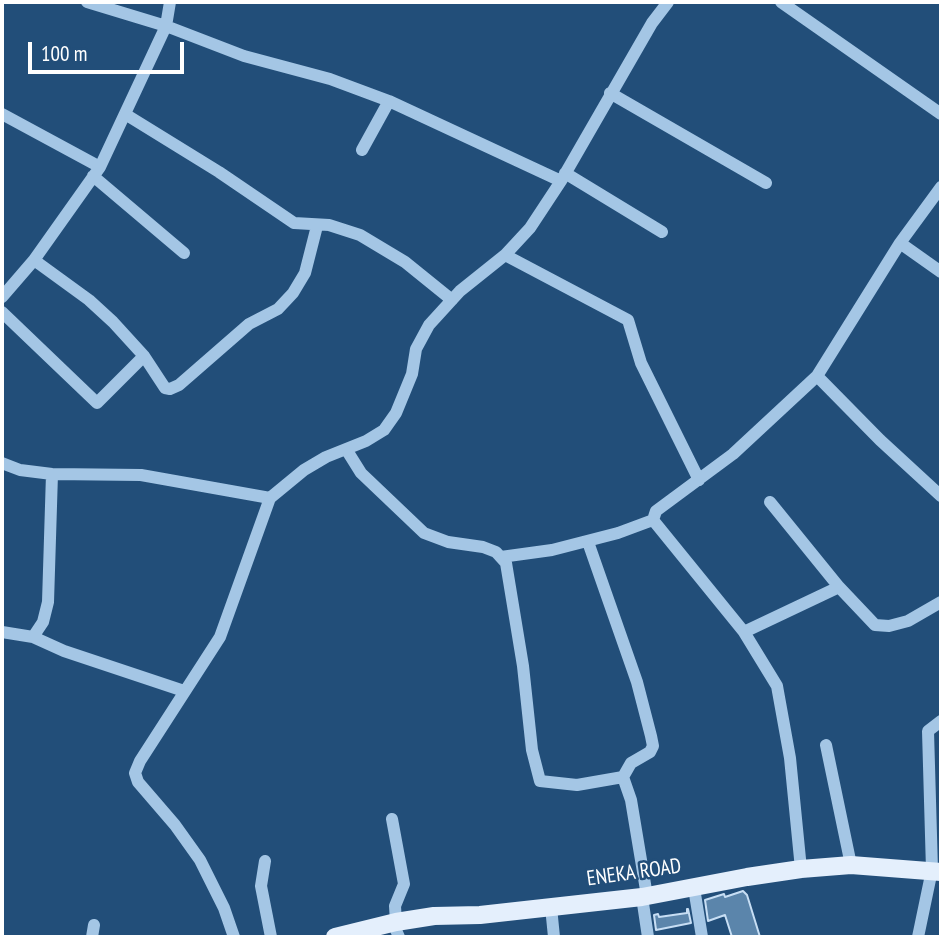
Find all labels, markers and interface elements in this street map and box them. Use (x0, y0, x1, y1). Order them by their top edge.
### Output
scale bar (32, 28, 187, 72)
text: 100 m (41, 40, 87, 67)
street label: ENEKA ROAD (585, 854, 683, 892)

